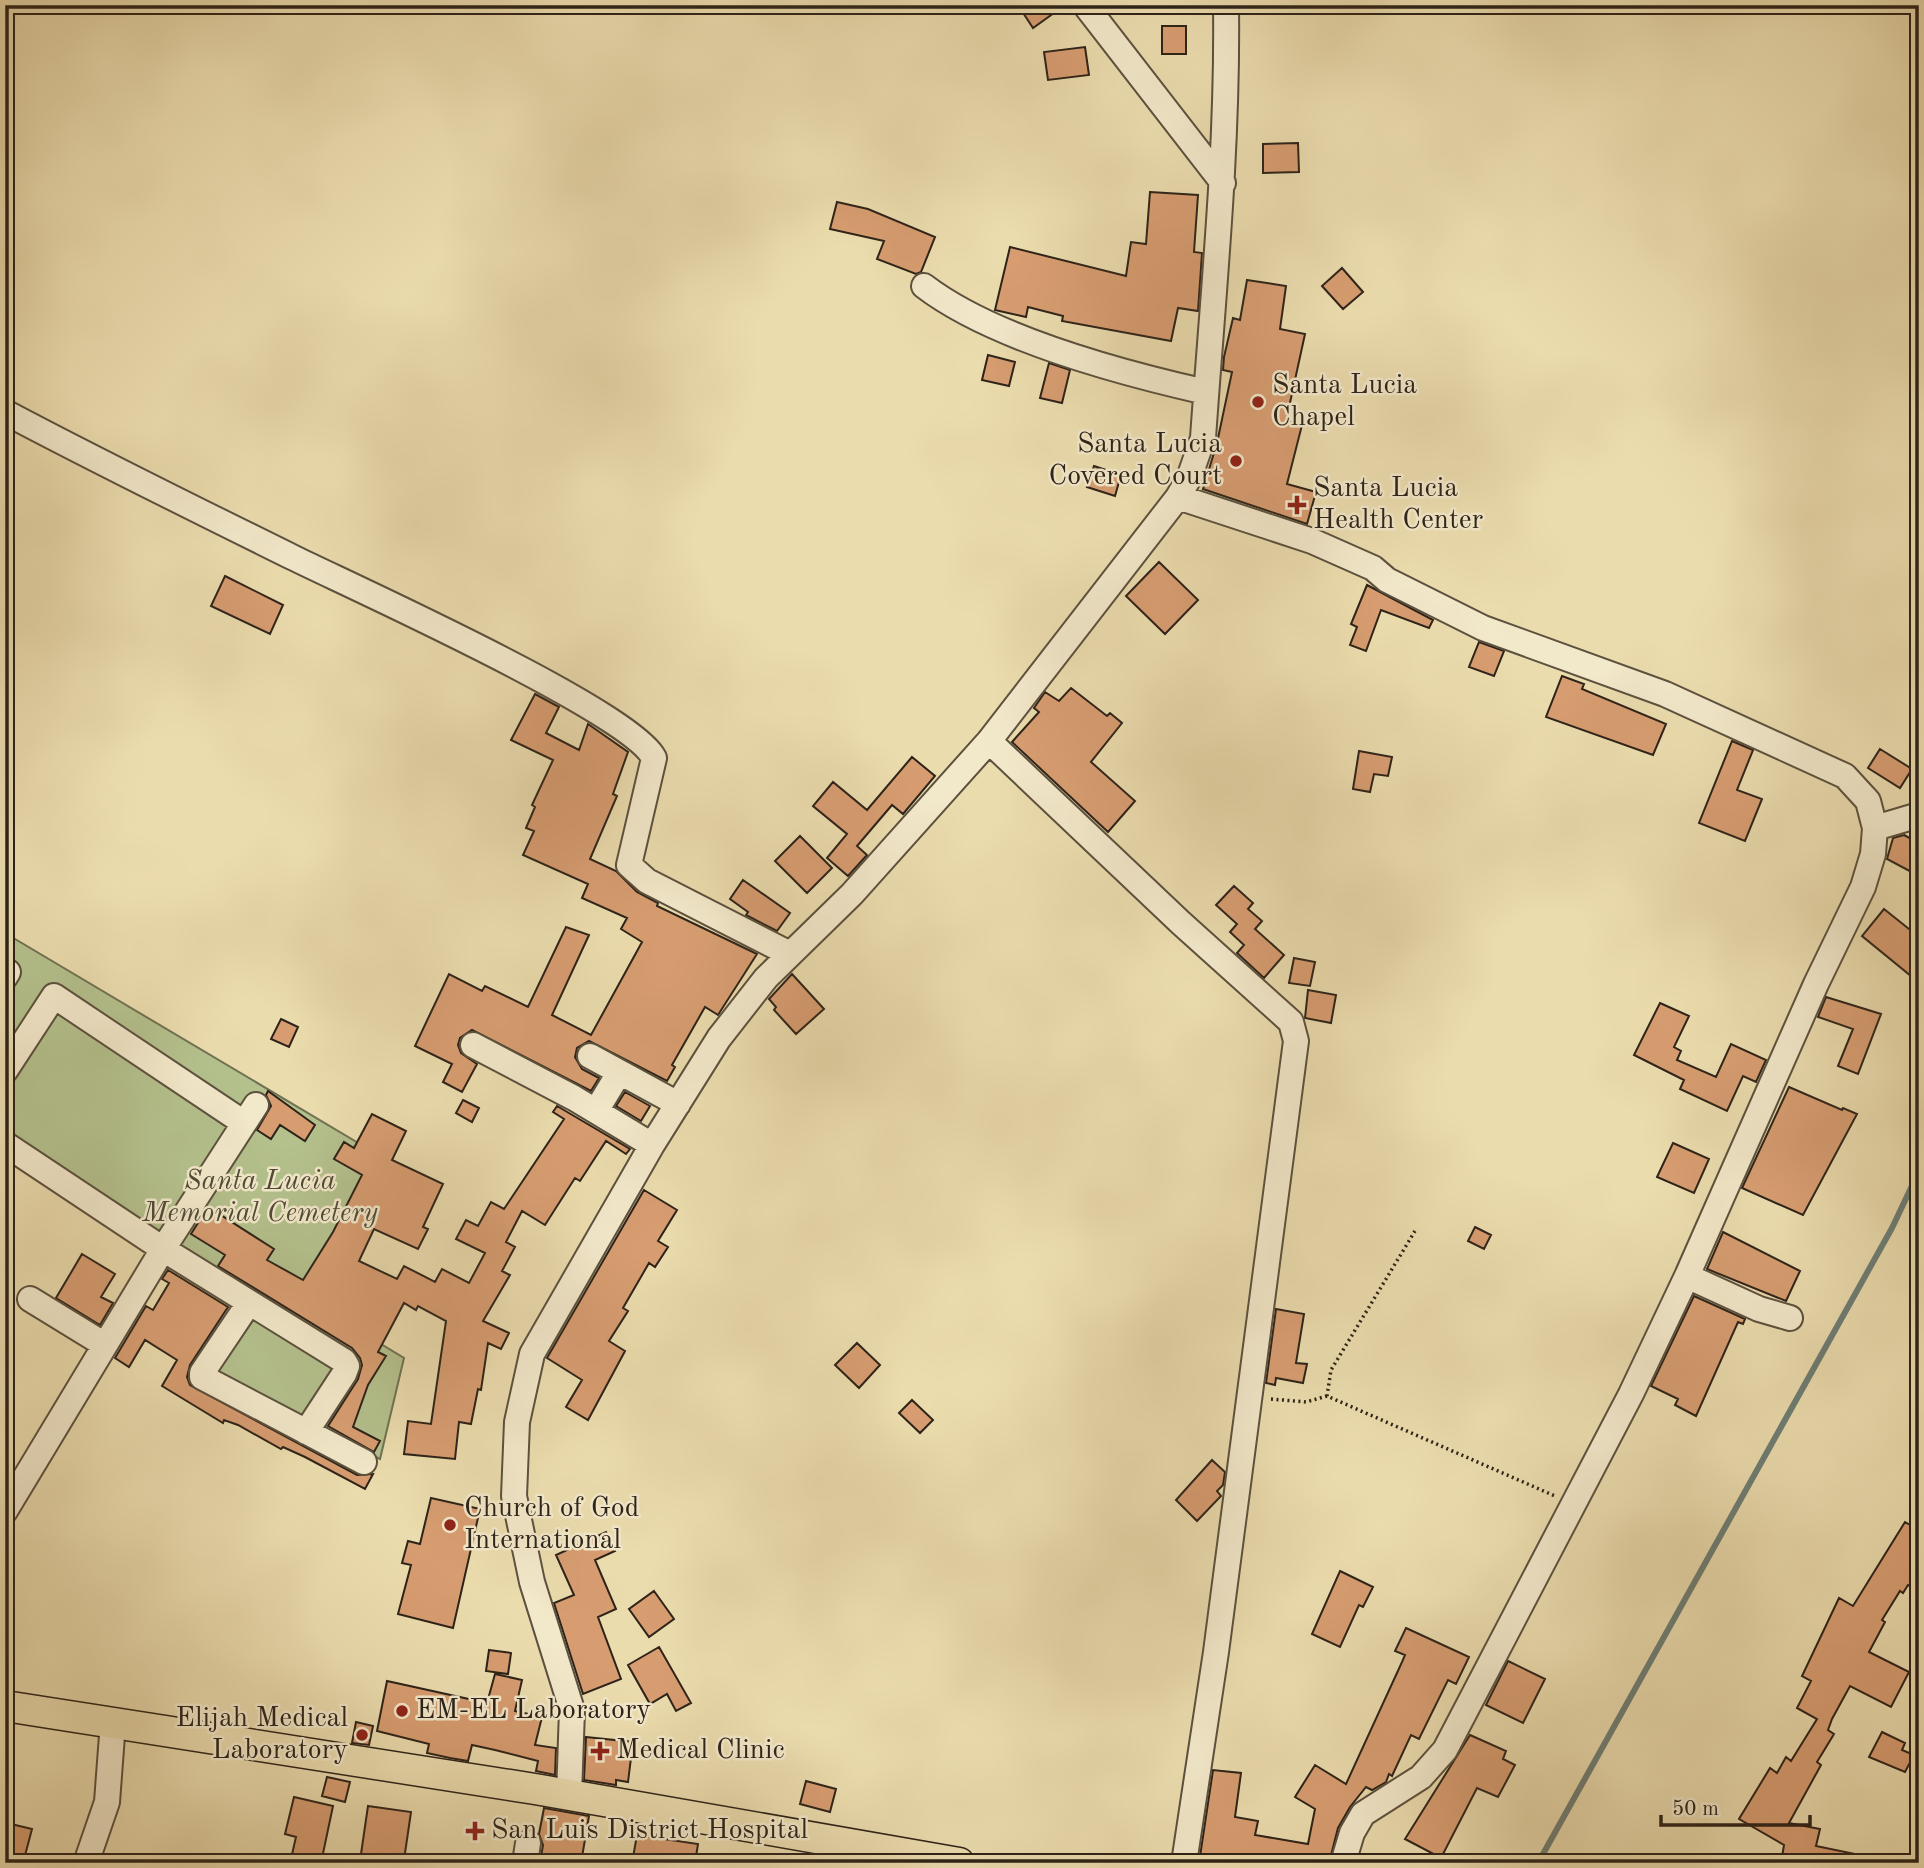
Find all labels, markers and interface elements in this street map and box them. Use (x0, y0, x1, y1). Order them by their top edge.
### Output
place label: Santa Lucia Chapel (1272, 372, 1417, 432)
marker: Santa Lucia Chapel (1250, 394, 1266, 410)
place label: Santa Lucia Covered Court (1048, 431, 1222, 491)
marker: Santa Lucia Covered Court (1228, 453, 1244, 469)
place label: Santa Lucia Health Center (1313, 475, 1483, 535)
marker: Santa Lucia Health Center (1287, 495, 1307, 515)
park label: Santa Lucia Memorial Cemetery (141, 1168, 378, 1228)
place label: Church of God International (464, 1495, 639, 1555)
marker: Church of God International (442, 1517, 458, 1533)
place label: EM-EL Laboratory (416, 1697, 651, 1725)
marker: EM-EL Laboratory (394, 1703, 410, 1719)
place label: Elijah Medical Laboratory (176, 1705, 348, 1765)
marker: Elijah Medical Laboratory (354, 1727, 370, 1743)
place label: Medical Clinic (616, 1737, 785, 1765)
marker: Medical Clinic (590, 1741, 610, 1761)
scale bar (1661, 1784, 1810, 1828)
text: 50 m (1672, 1799, 1719, 1820)
place label: San Luis District Hospital (491, 1817, 808, 1845)
marker: San Luis District Hospital (465, 1821, 485, 1841)

